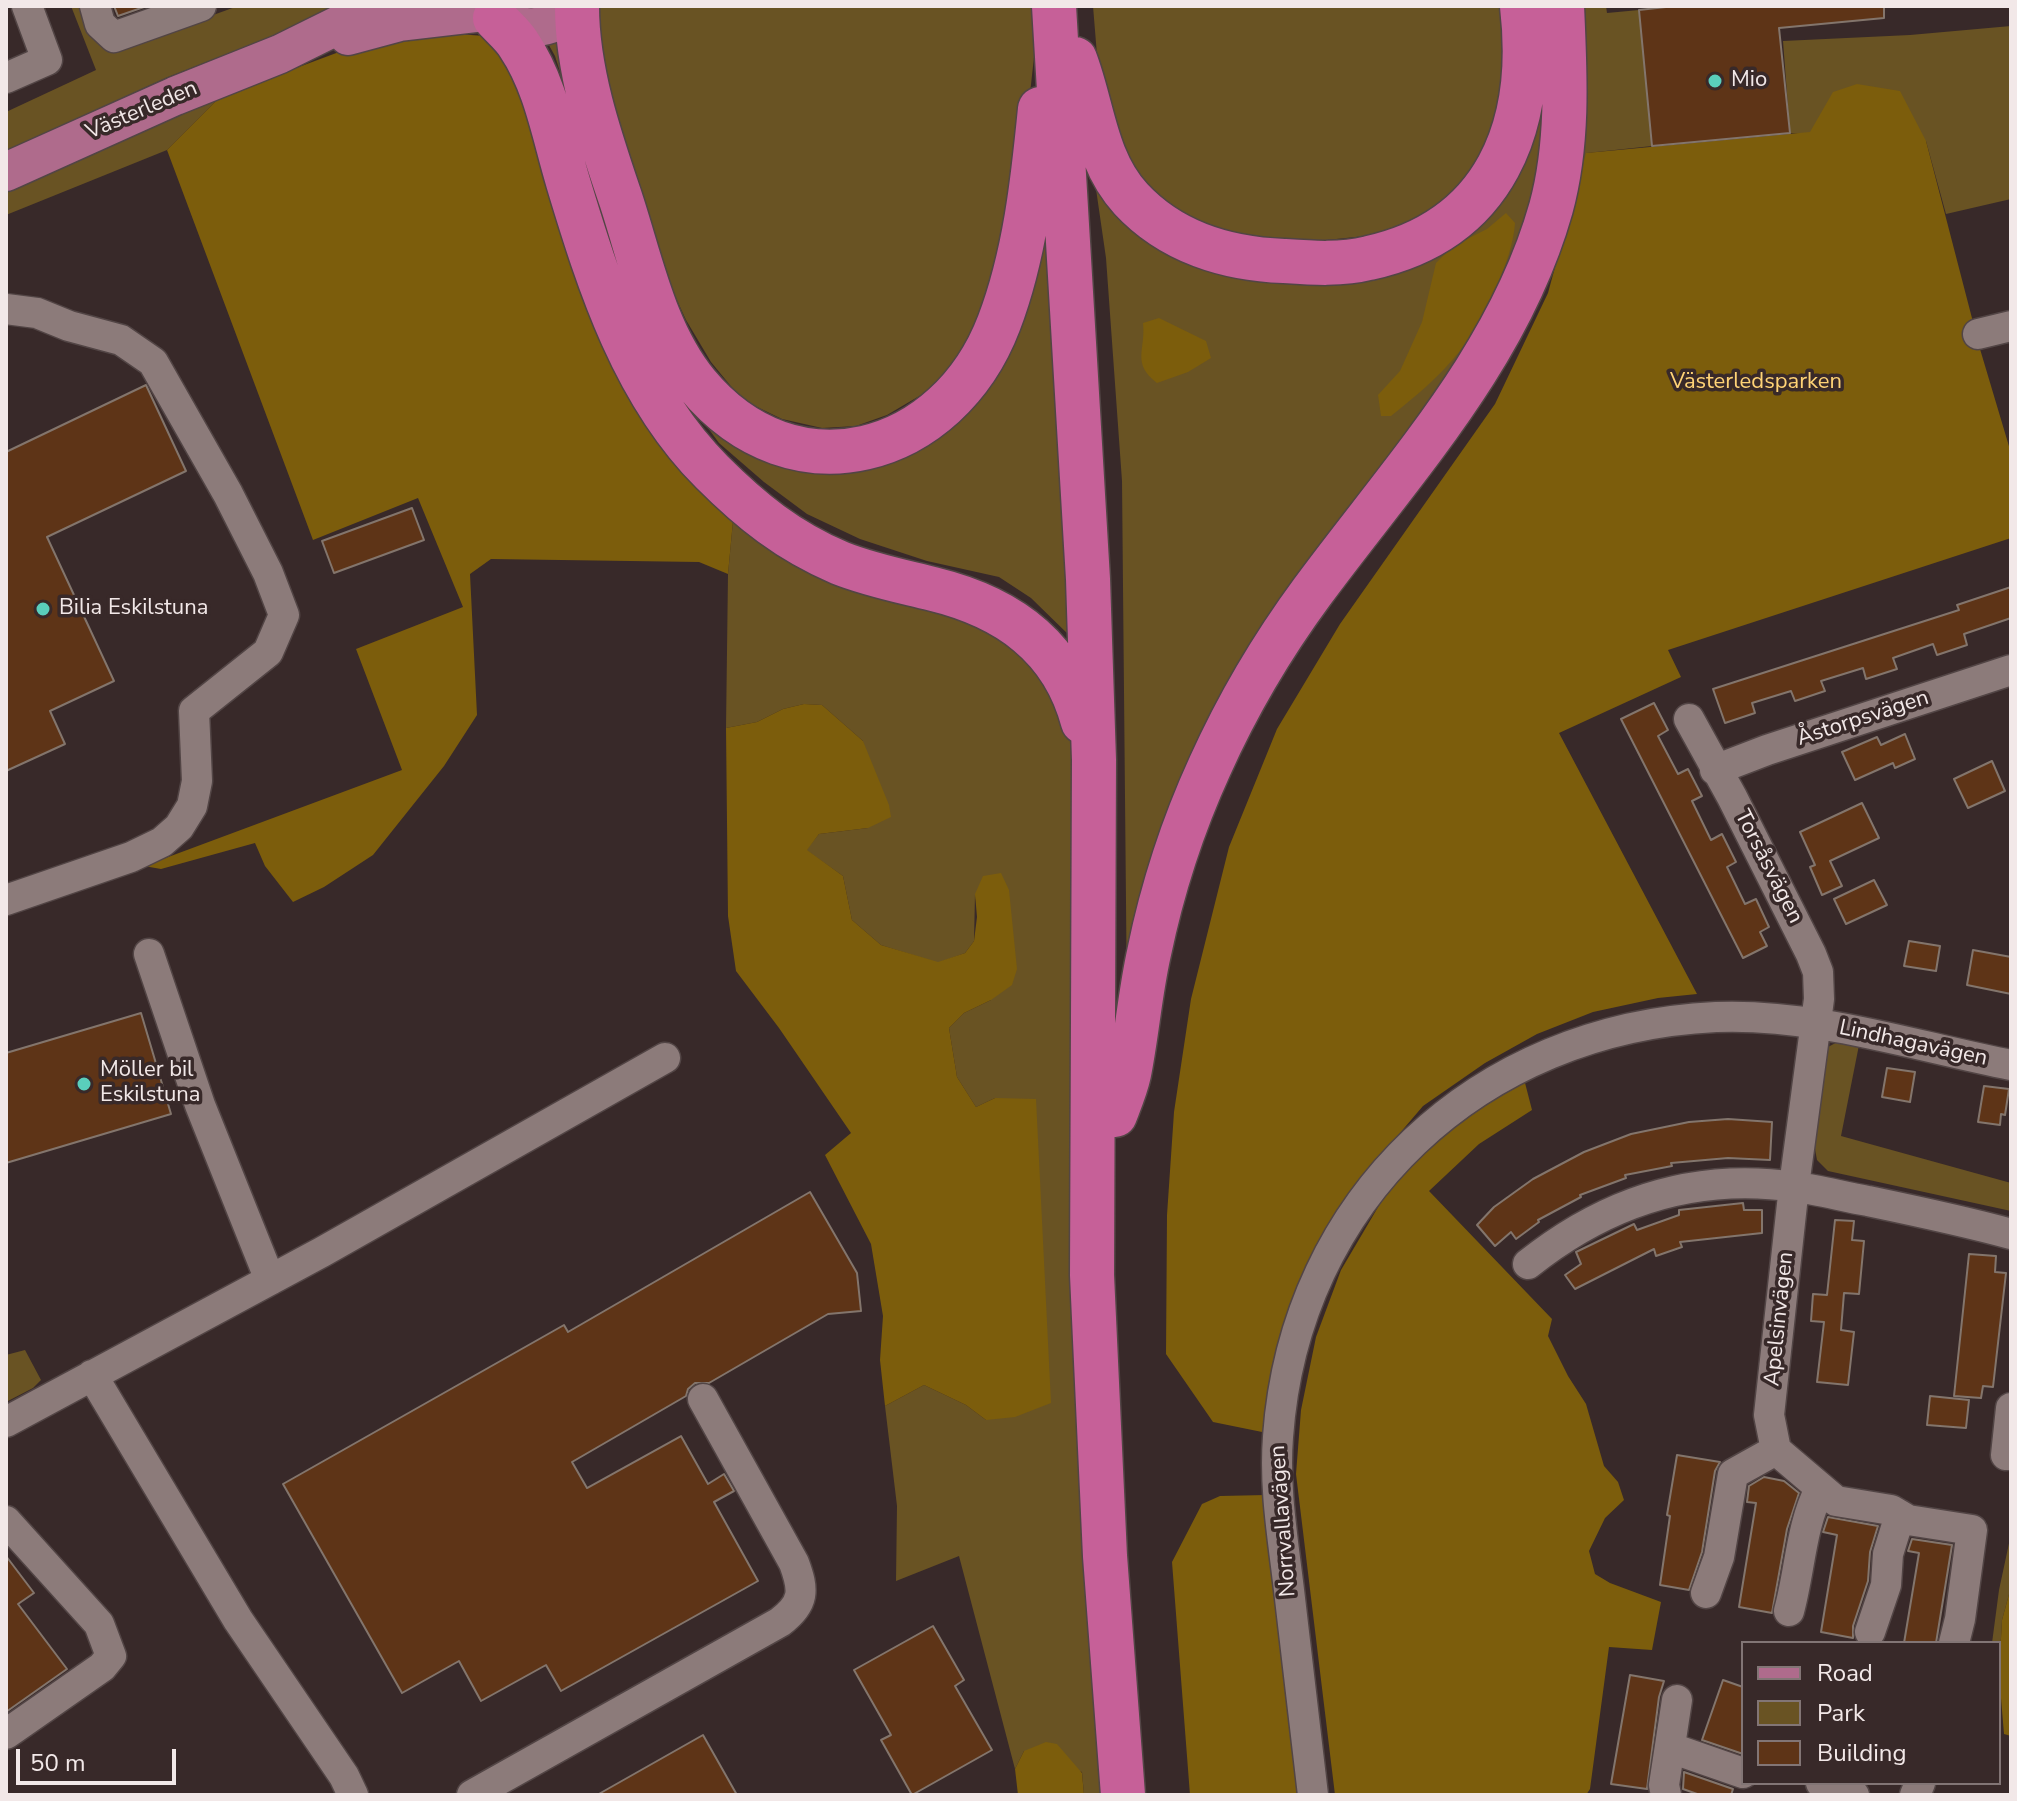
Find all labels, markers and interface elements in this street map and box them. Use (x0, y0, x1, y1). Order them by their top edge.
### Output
place label: Mio (1731, 68, 1767, 94)
marker: Mio (1706, 72, 1724, 90)
street label: Västerleden (82, 76, 202, 146)
park label: Västerledsparken (1670, 370, 1842, 396)
place label: Bilia Eskilstuna (59, 596, 208, 622)
marker: Bilia Eskilstuna (34, 600, 52, 618)
street label: Åstorpsvägen (1794, 685, 1932, 753)
street label: Torsåsvägen (1728, 806, 1808, 928)
street label: Lindhagavägen (1836, 1015, 1990, 1073)
place label: Möller bil Eskilstuna (100, 1058, 200, 1110)
marker: Möller bil Eskilstuna (75, 1075, 93, 1093)
street label: Apelsinvägen (1760, 1251, 1800, 1387)
street label: Norrvallavägen (1266, 1444, 1302, 1598)
legend (1741, 1641, 2001, 1785)
text: Road (1817, 1657, 1873, 1689)
text: Park (1817, 1697, 1865, 1729)
scale bar (20, 1733, 180, 1783)
text: Building (1817, 1737, 1907, 1769)
text: 50 m (30, 1747, 86, 1779)

